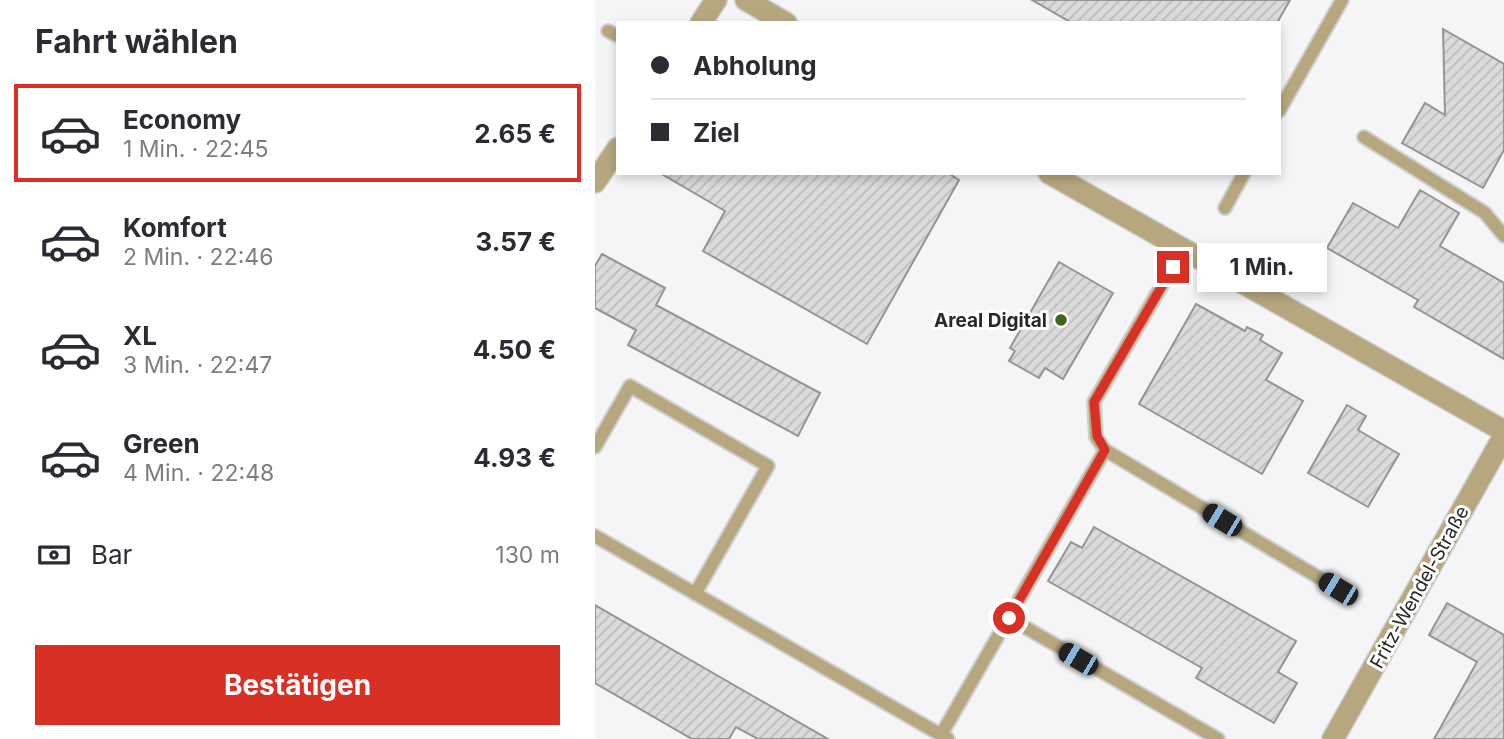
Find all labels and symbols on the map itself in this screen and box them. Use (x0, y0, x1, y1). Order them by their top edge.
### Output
callout: 1 Min. (1197, 243, 1327, 292)
route end (1157, 251, 1189, 283)
place label: Areal Digital (934, 309, 1047, 332)
marker: Areal Digital (1053, 312, 1069, 328)
car (1199, 500, 1246, 540)
street label: Fritz-Wendel-Straße (1365, 502, 1474, 673)
car (1315, 569, 1362, 609)
route start (993, 602, 1025, 634)
car (1055, 639, 1102, 679)

